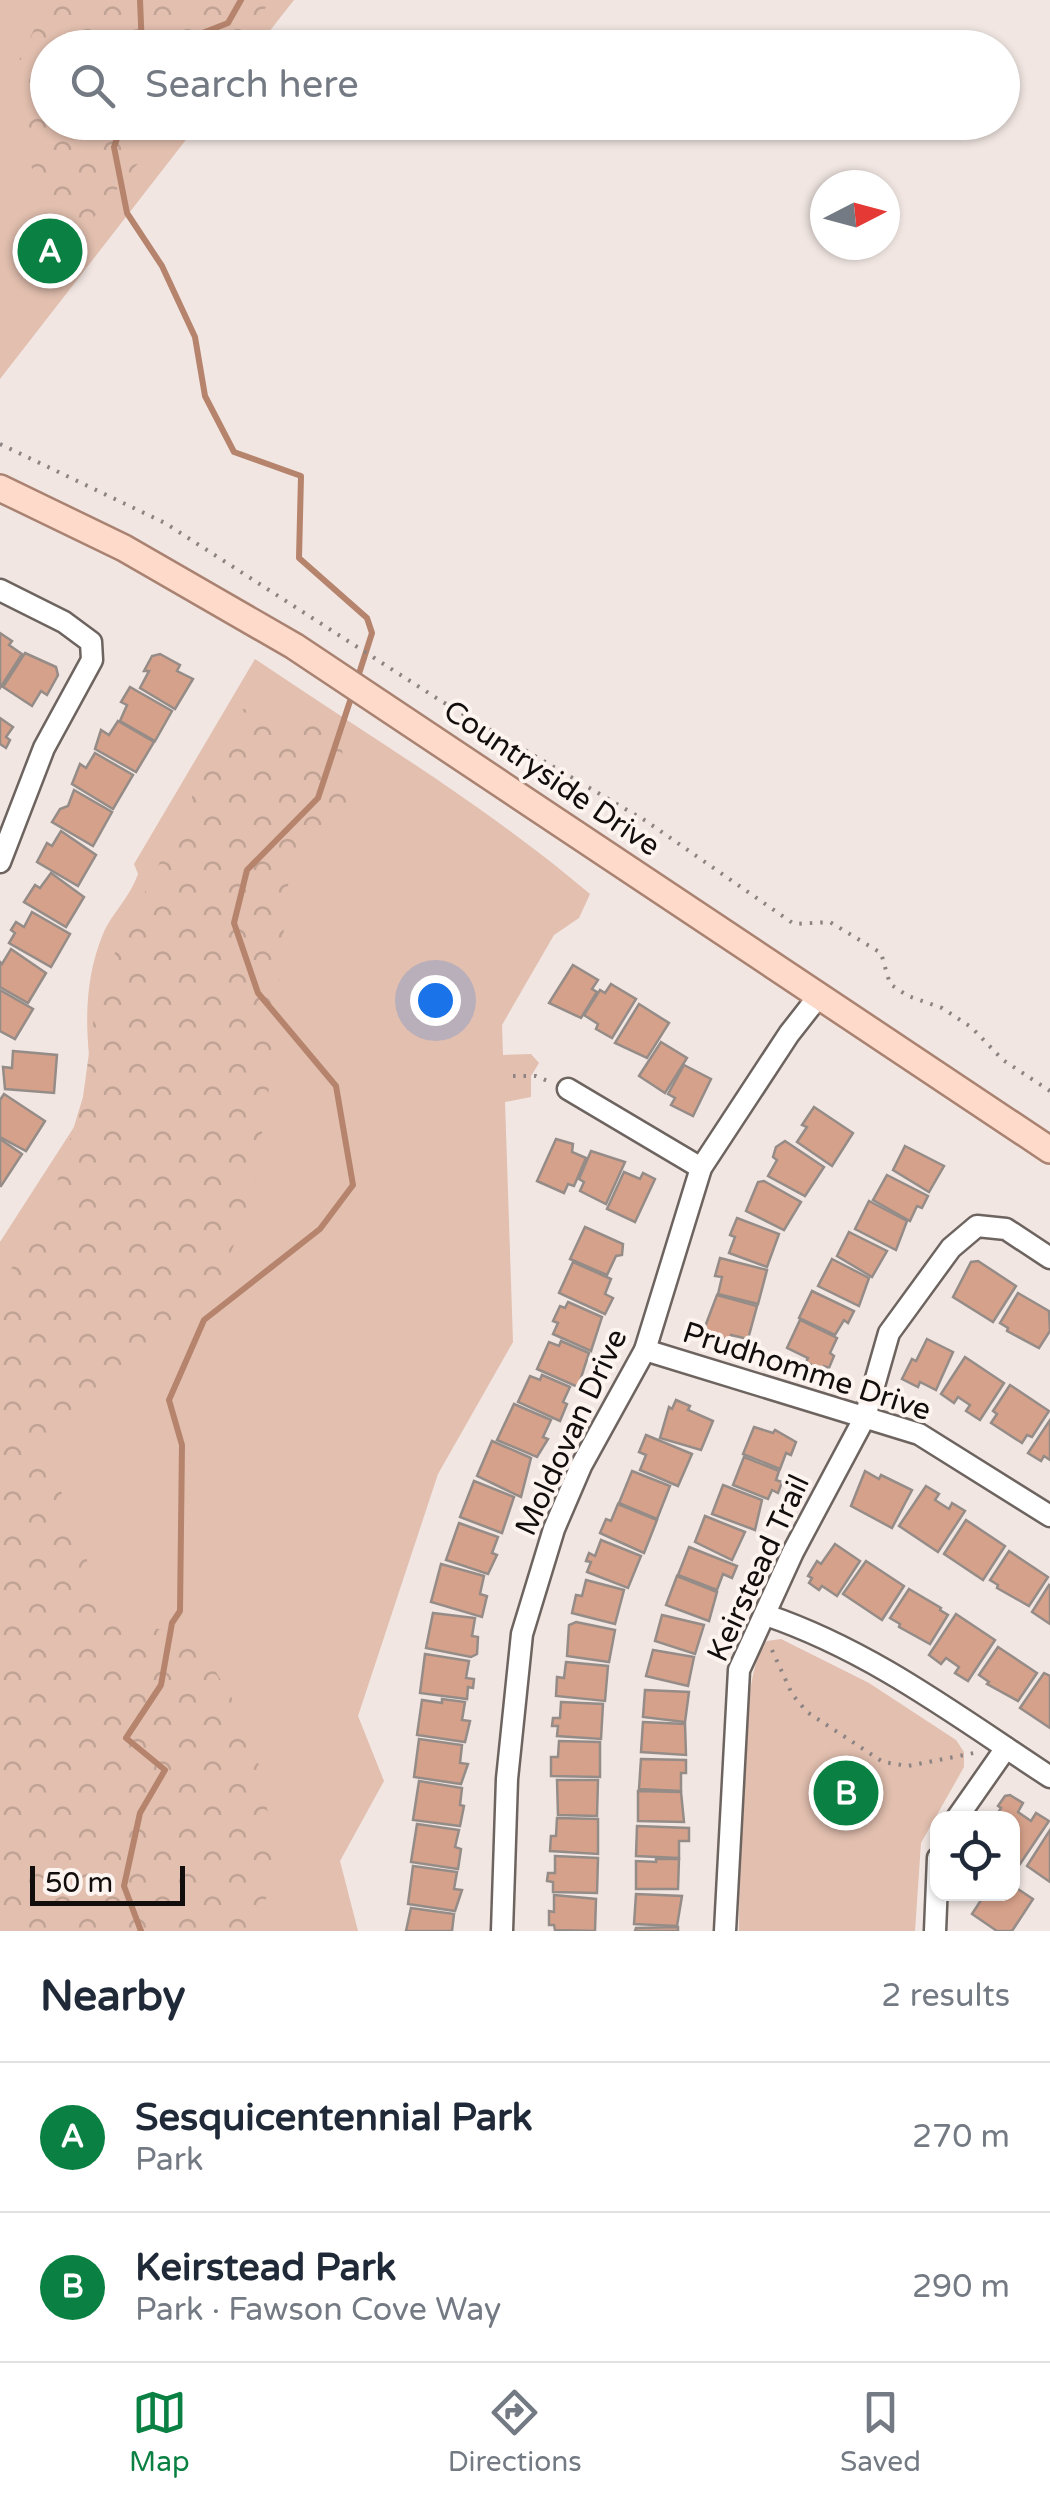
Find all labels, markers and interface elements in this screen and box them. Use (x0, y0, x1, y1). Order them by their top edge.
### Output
search box (30, 30, 1020, 140)
icon: search (65, 58, 120, 113)
text: Search here (145, 62, 359, 108)
north arrow (810, 170, 900, 260)
pin: A (18, 214, 82, 288)
street label: Countryside Drive (436, 692, 667, 865)
your location (410, 975, 461, 1026)
street label: Prudhomme Drive (678, 1314, 936, 1429)
street label: Moldovan Drive (507, 1323, 636, 1541)
street label: Keirstead Trail (699, 1469, 818, 1668)
pin: B (814, 1756, 878, 1830)
map controls (930, 1811, 1020, 1901)
button: locate (930, 1811, 1020, 1901)
scale bar (30, 1861, 185, 1906)
text: 50 m (45, 1866, 113, 1900)
text: Nearby (40, 1971, 185, 2022)
text: 2 results (881, 1977, 1010, 2015)
text: Sesquicentennial Park (135, 2095, 532, 2141)
text: A (61, 2118, 84, 2156)
text: 270 m (912, 2118, 1010, 2156)
text: Park (135, 2141, 203, 2179)
text: Keirstead Park (135, 2245, 396, 2291)
text: B (61, 2268, 84, 2306)
text: 290 m (912, 2268, 1010, 2306)
text: Park · Fawson Cove Way (135, 2291, 501, 2329)
tab: Map (129, 2385, 190, 2479)
tab: Directions (448, 2385, 582, 2479)
tab: Saved (840, 2385, 921, 2479)

